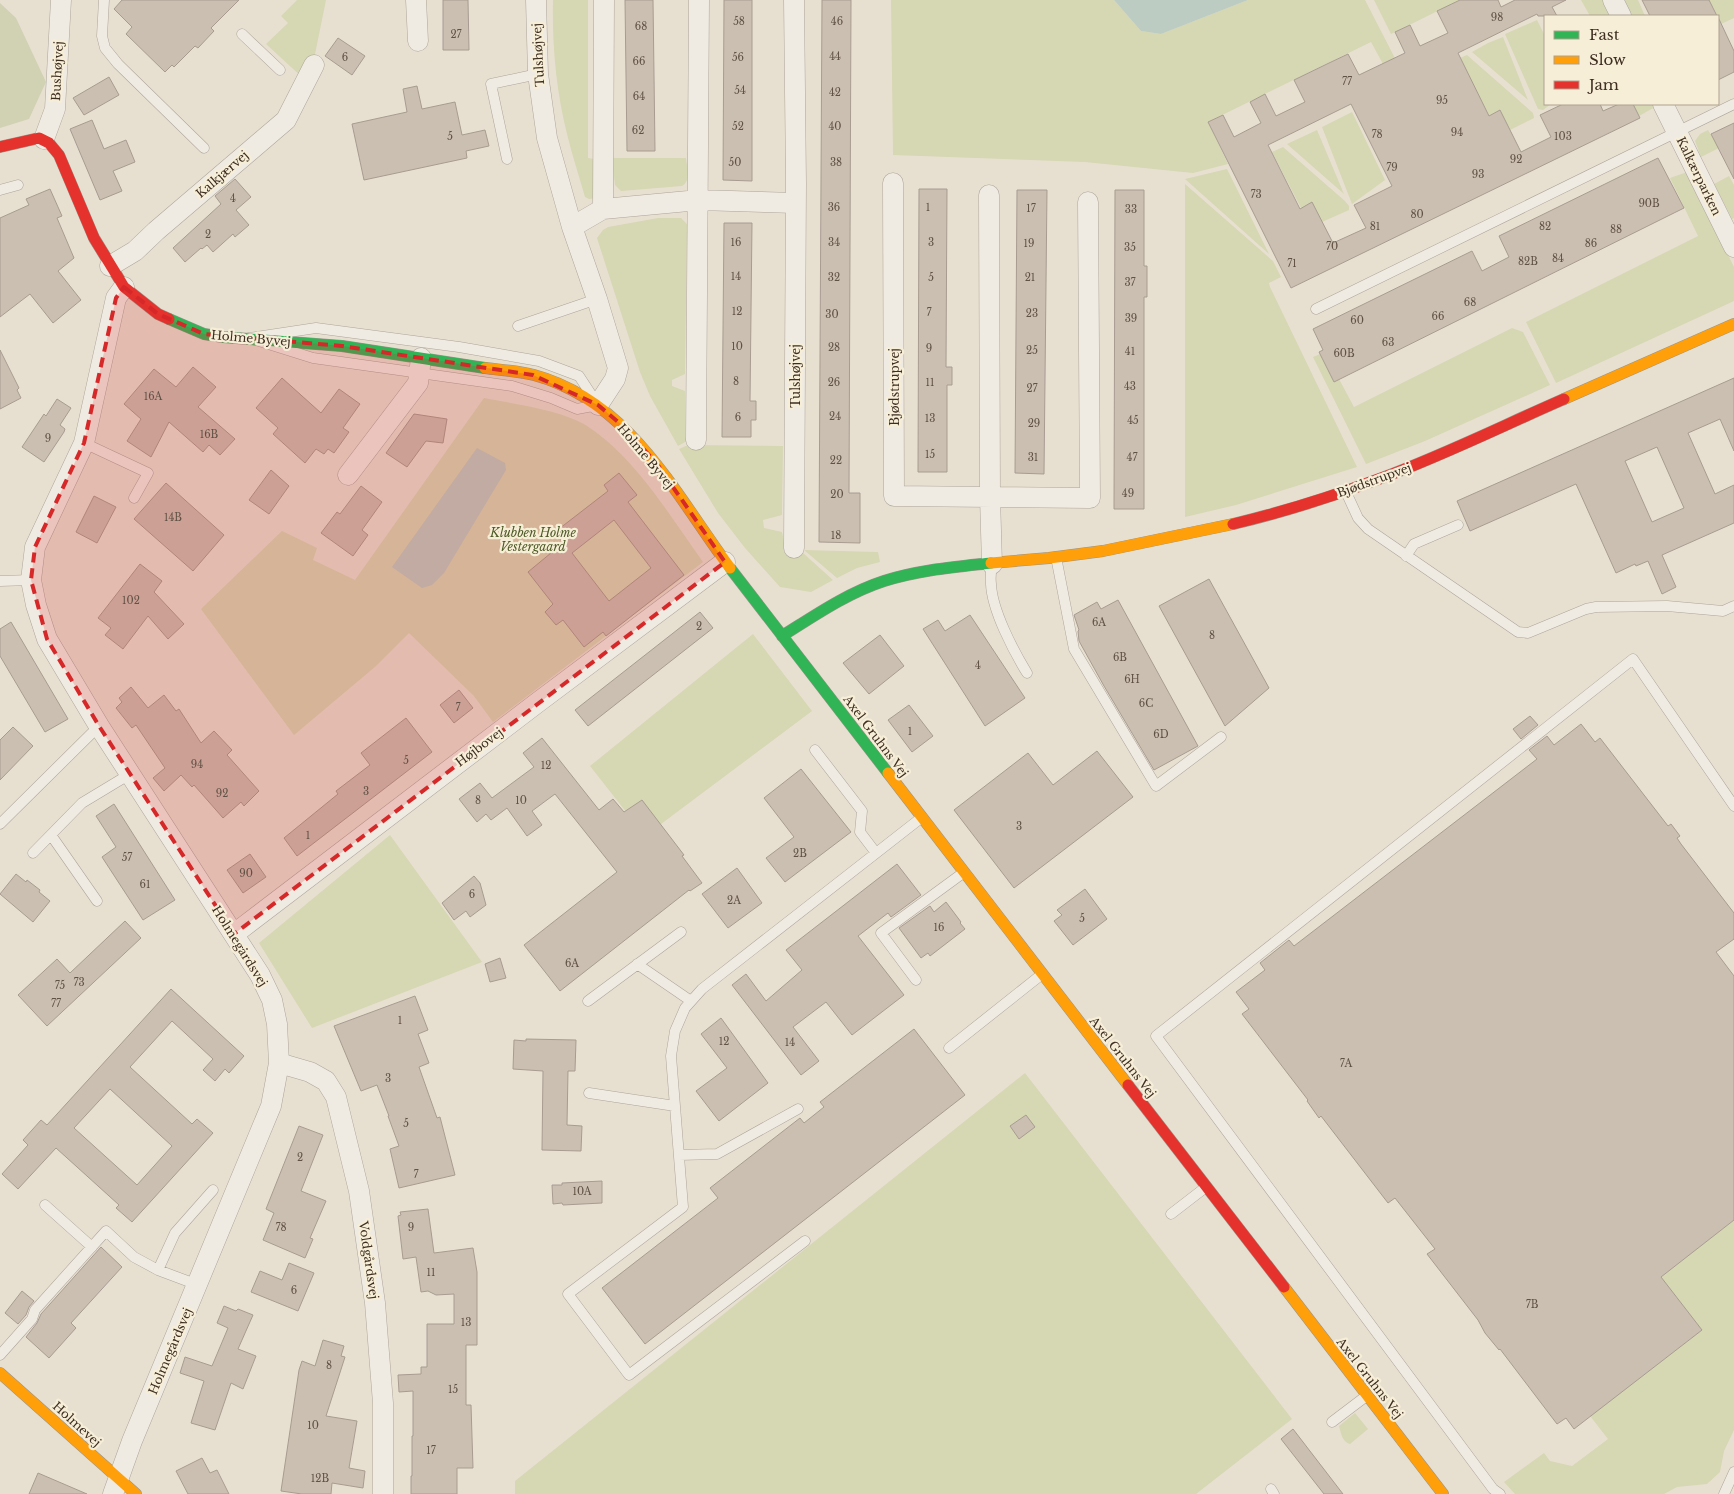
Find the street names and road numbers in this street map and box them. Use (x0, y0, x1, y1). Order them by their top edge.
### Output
street label: Tulshøjvej (529, 23, 547, 87)
street label: Bushøjvej (48, 41, 66, 101)
street label: Kalkærparken (1673, 134, 1725, 218)
street label: Kalkjærvej (193, 147, 251, 201)
street label: Holme Byvej (211, 327, 291, 349)
street label: Tulshøjvej (788, 344, 803, 408)
street label: Bjødstrupvej (887, 348, 902, 426)
street label: Holme Byvej (615, 421, 677, 491)
street label: Bjødstrupvej (1335, 460, 1413, 500)
street label: Axel Gruhns Vej (840, 691, 912, 780)
street label: Højbovej (452, 724, 506, 770)
street label: Holmegårdsvej (209, 903, 271, 989)
street label: Axel Gruhns Vej (1086, 1013, 1159, 1100)
street label: Voldgårdsvej (356, 1219, 382, 1300)
street label: Holmegårdsvej (145, 1305, 195, 1397)
street label: Axel Gruhns Vej (1333, 1334, 1406, 1421)
street label: Holmevej (50, 1398, 104, 1450)

